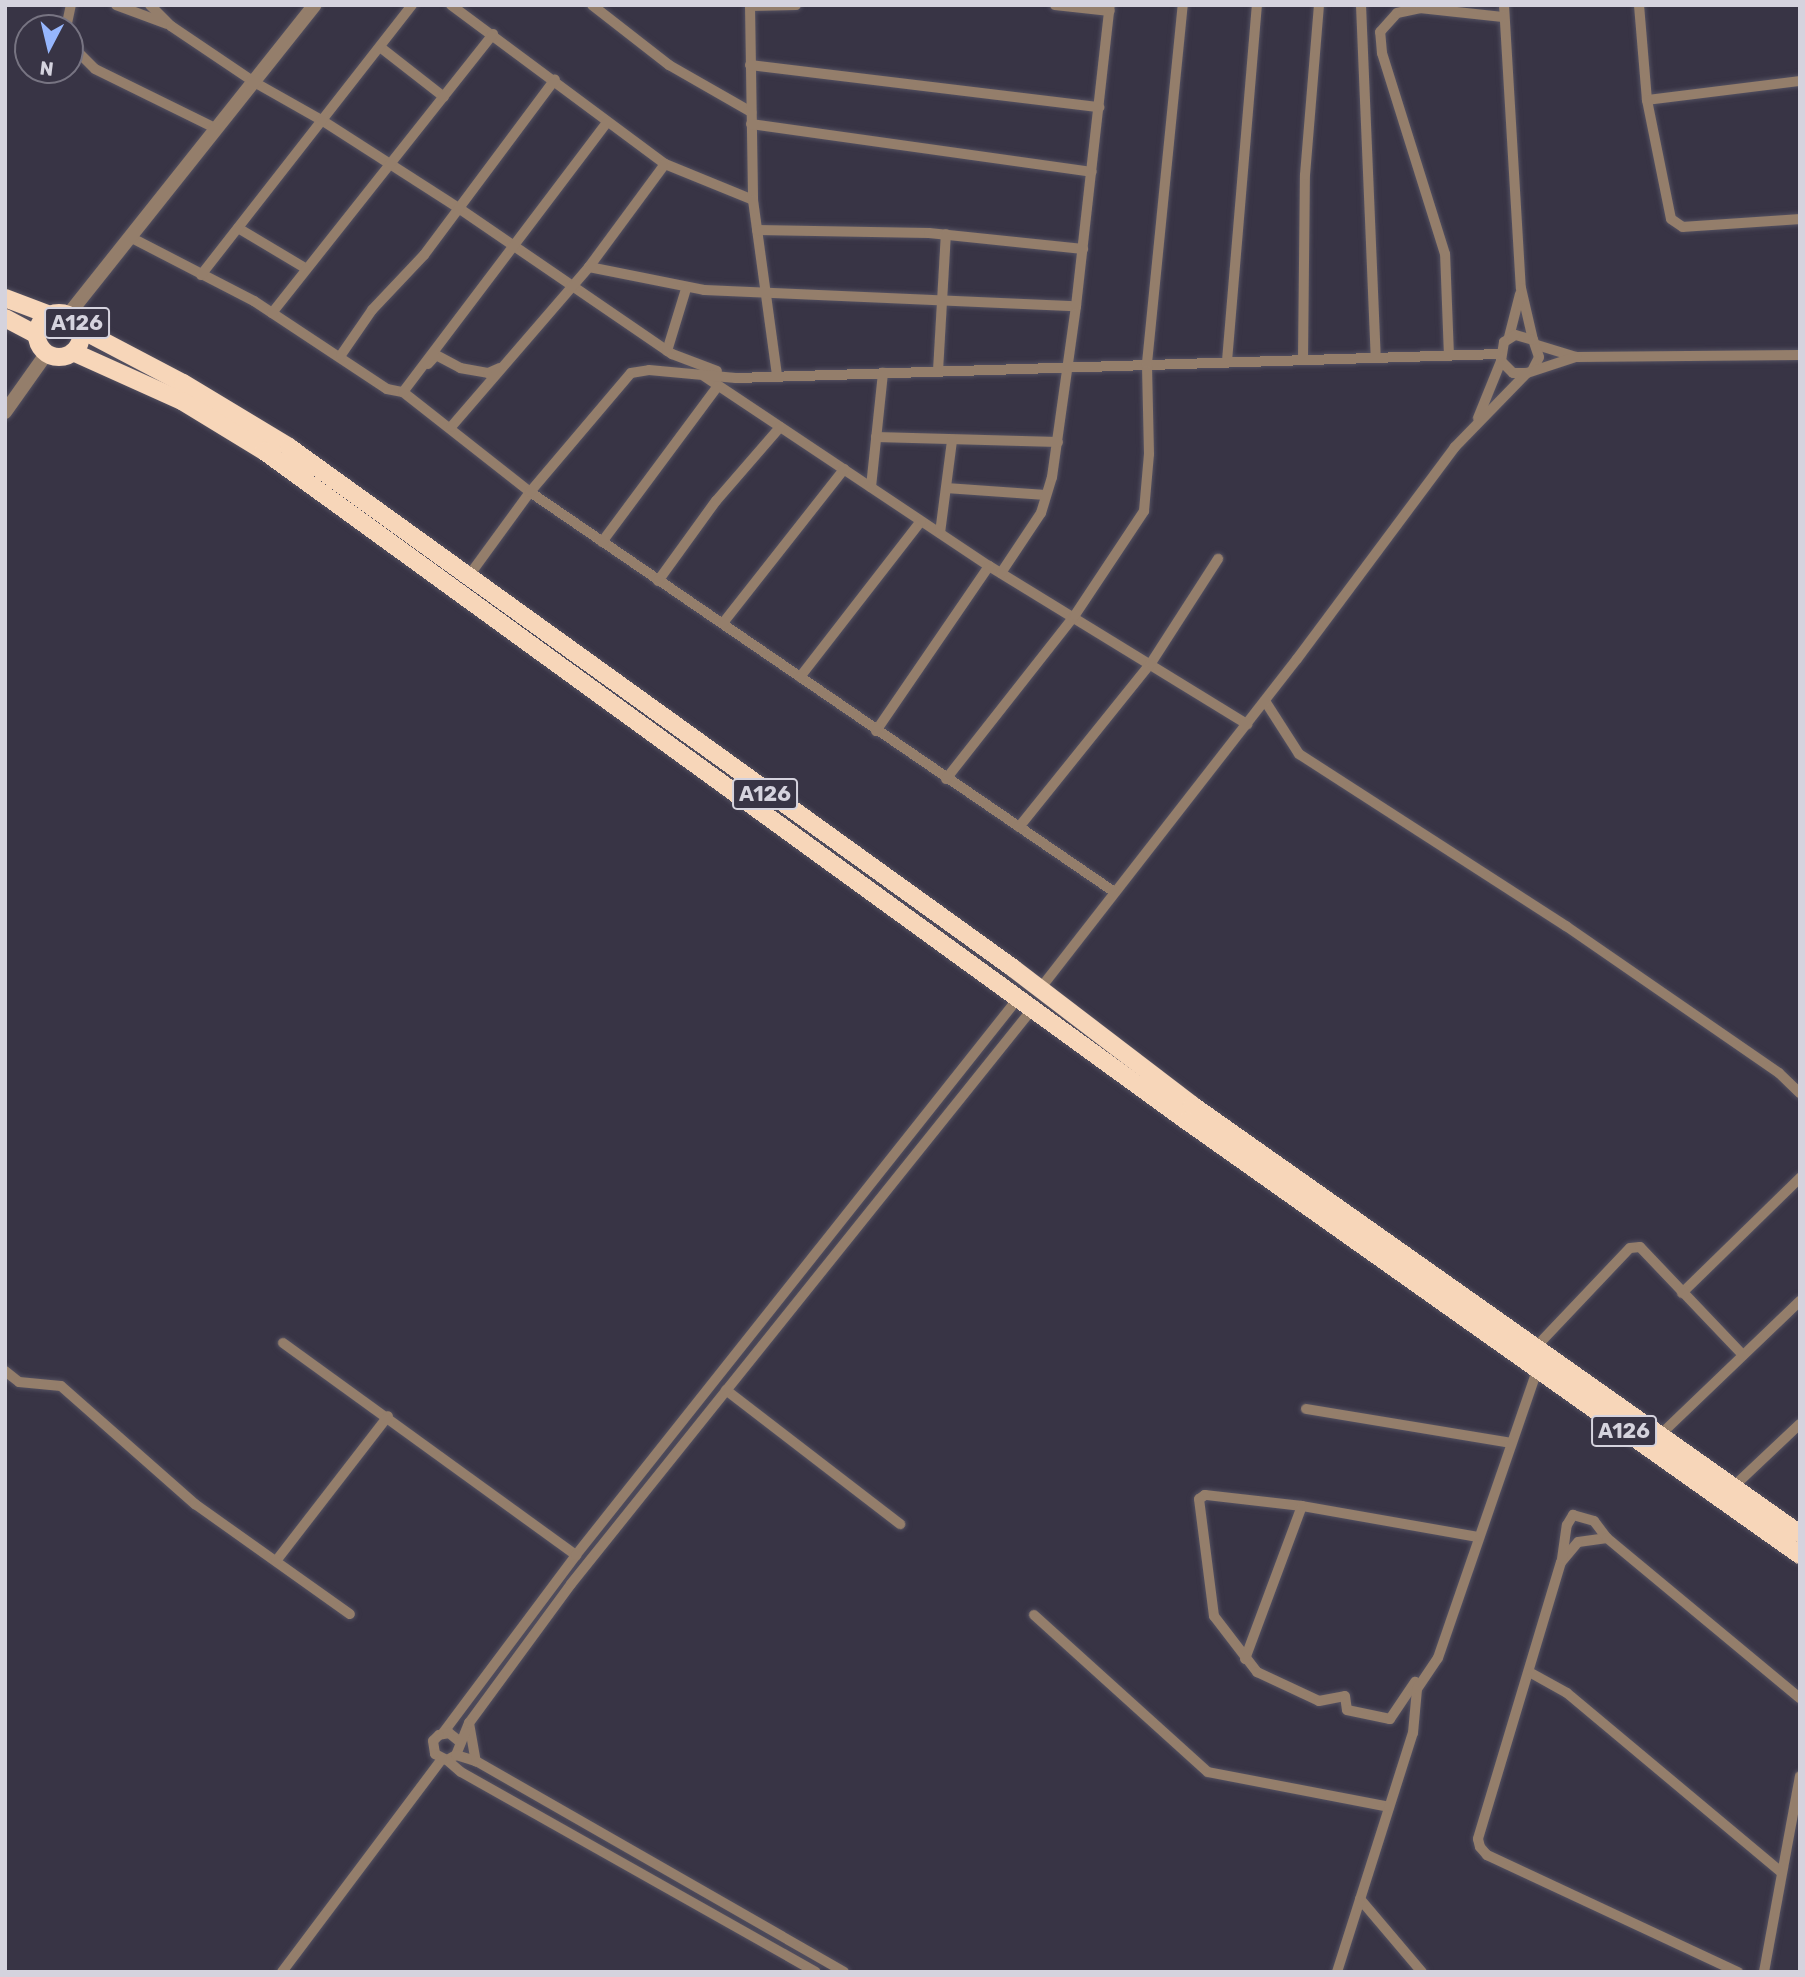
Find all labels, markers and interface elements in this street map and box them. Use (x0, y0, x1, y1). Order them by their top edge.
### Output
north arrow (14, 14, 84, 84)
text: N (38, 56, 55, 81)
road number: A126 (44, 306, 110, 340)
road number: A126 (732, 776, 798, 812)
road number: A126 (1591, 1414, 1657, 1448)

